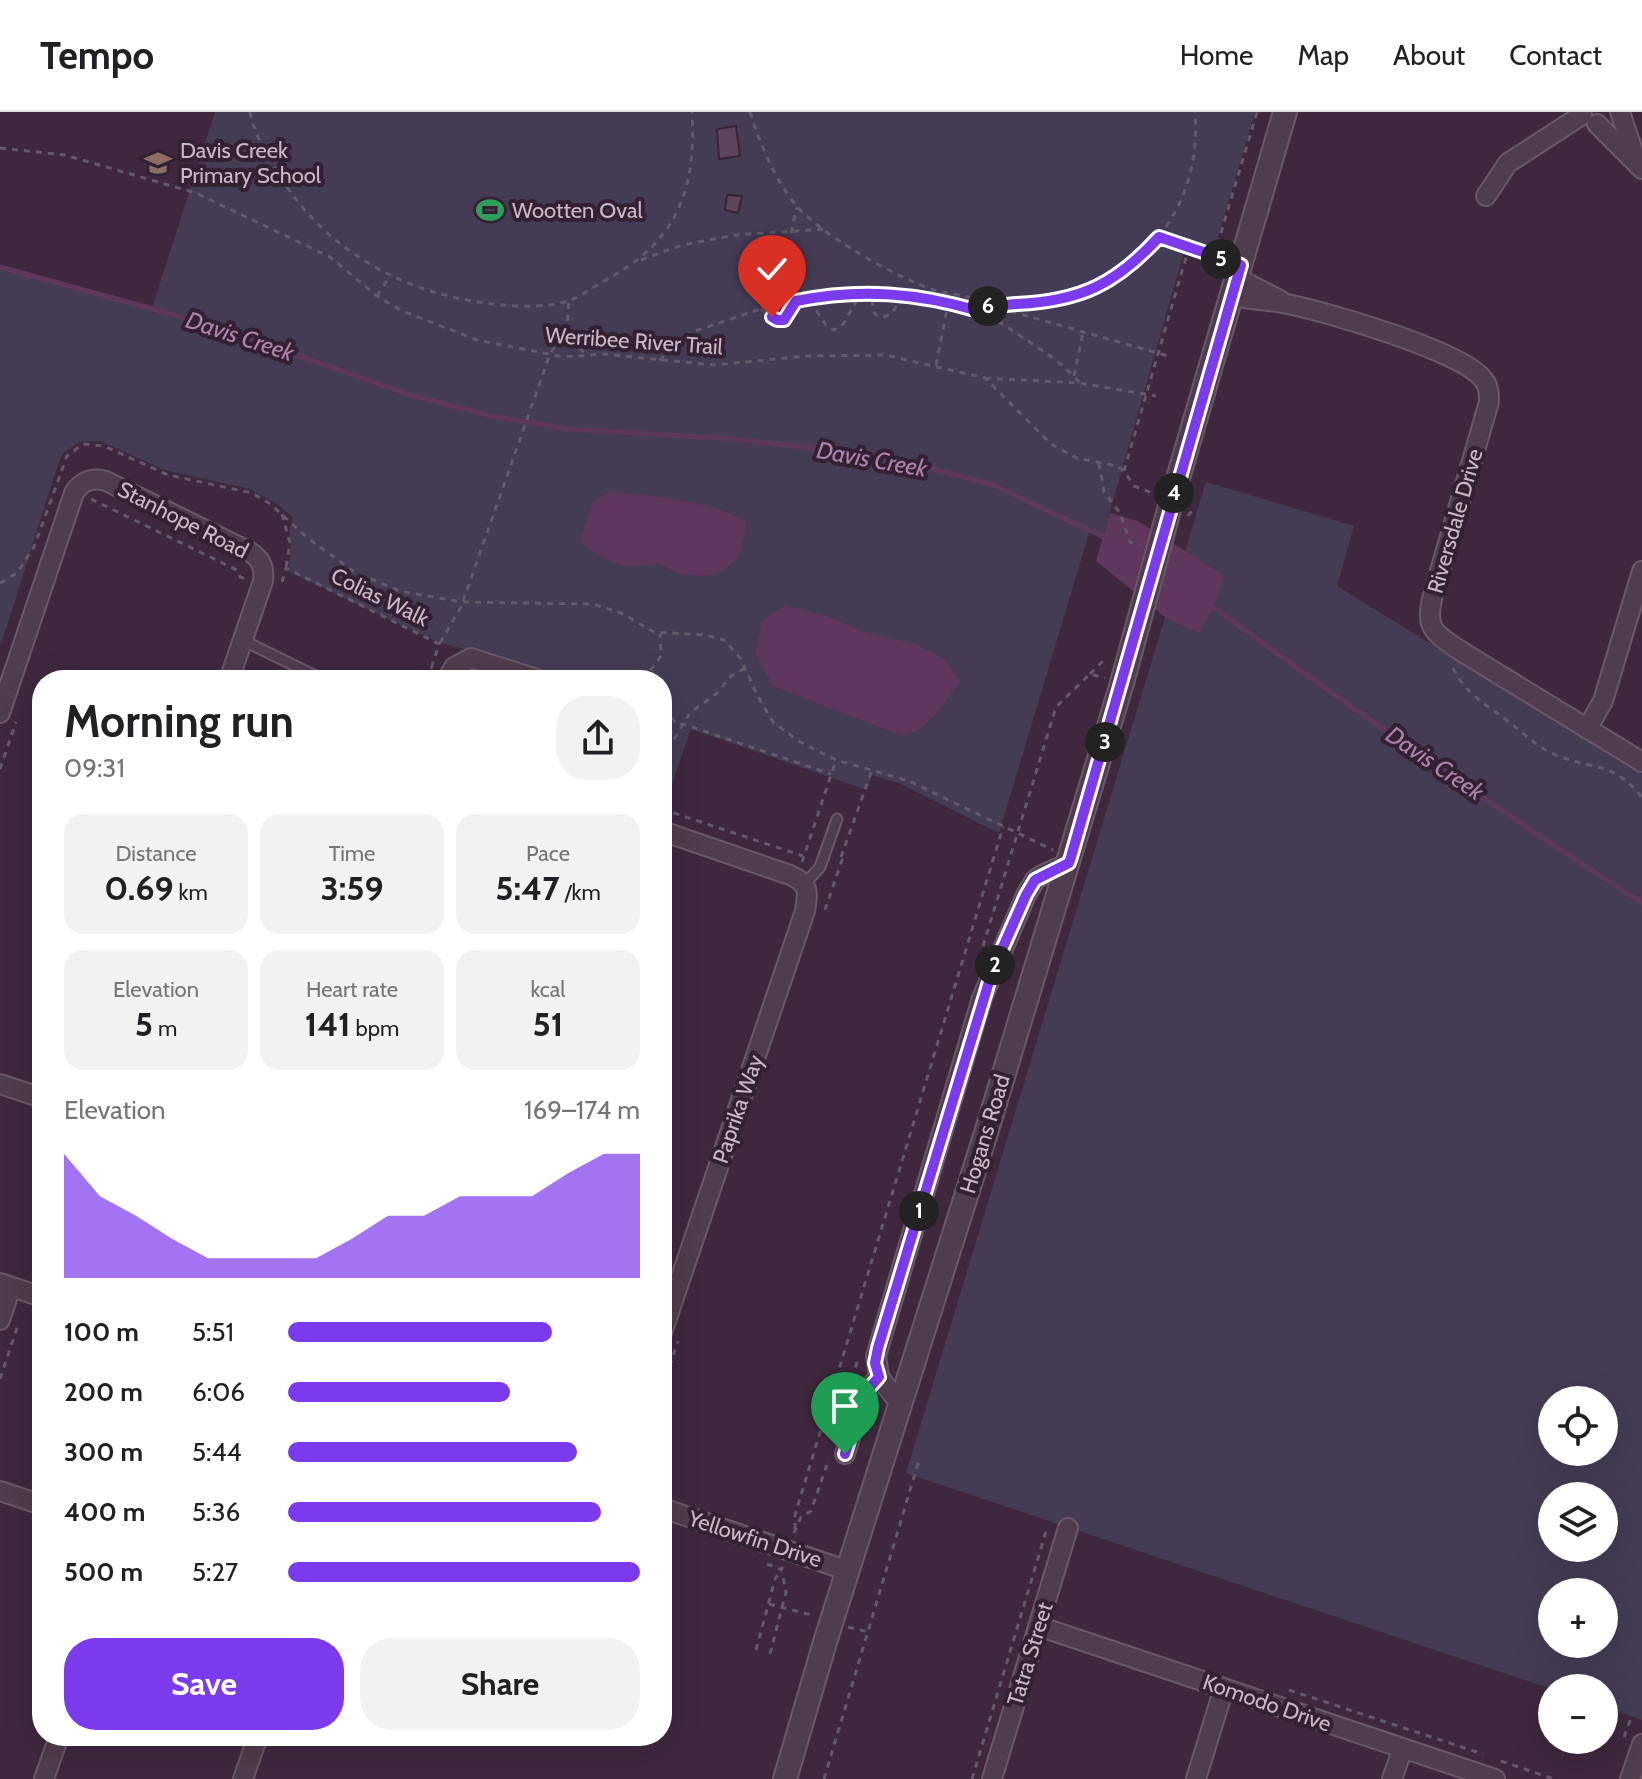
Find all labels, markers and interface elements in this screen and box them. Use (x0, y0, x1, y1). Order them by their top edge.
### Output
text: Tempo (40, 32, 154, 79)
text: Home (1180, 38, 1253, 72)
text: Map (1297, 38, 1349, 72)
text: About (1393, 38, 1465, 72)
text: Contact (1509, 38, 1602, 72)
place label: Davis Creek Primary School (180, 137, 322, 189)
school or university icon: Davis Creek Primary School (143, 148, 173, 178)
sports icon: Wootten Oval (475, 195, 505, 225)
place label: Wootten Oval (512, 197, 643, 224)
pin (738, 235, 806, 317)
pin: 5 (1201, 239, 1241, 279)
text: 5 (1215, 245, 1227, 272)
icon: check (750, 247, 794, 291)
pin: 6 (968, 286, 1008, 326)
text: 6 (982, 292, 994, 319)
water label: Davis Creek (182, 305, 298, 367)
street label: Werribee River Trail (544, 321, 725, 361)
water label: Davis Creek (815, 435, 930, 483)
street label: Riversdale Drive (1421, 446, 1489, 596)
pin: 4 (1154, 473, 1194, 513)
street label: Stanhope Road (113, 476, 253, 564)
text: 4 (1167, 479, 1181, 506)
street label: Colias Walk (327, 562, 433, 632)
text: Morning run (64, 695, 294, 748)
button: share (556, 696, 640, 780)
water label: Davis Creek (1381, 720, 1490, 807)
pin: 3 (1085, 722, 1125, 762)
text: 3 (1099, 728, 1111, 755)
text: 09:31 (64, 752, 125, 784)
text: Distance (116, 840, 196, 867)
text: Time (329, 840, 375, 867)
text: Pace (526, 840, 570, 867)
text: 0.69 (104, 867, 174, 909)
text: 3:59 (320, 867, 384, 909)
text: 5:47 (495, 867, 560, 909)
text: km (174, 879, 208, 906)
text: /km (560, 879, 601, 906)
pin: 2 (975, 945, 1015, 985)
text: 2 (989, 951, 1001, 978)
text: Elevation (113, 976, 199, 1003)
text: Heart rate (306, 976, 398, 1003)
text: kcal (530, 976, 566, 1003)
text: 5 (135, 1003, 153, 1045)
text: 141 (305, 1003, 351, 1045)
text: 51 (533, 1003, 563, 1045)
text: m (153, 1015, 177, 1042)
text: bpm (351, 1015, 399, 1042)
street label: Paprika Way (707, 1051, 769, 1167)
street label: Hogans Road (954, 1071, 1016, 1197)
text: Elevation (64, 1094, 166, 1126)
text: 169–174 m (524, 1094, 640, 1126)
pin: 1 (899, 1191, 939, 1231)
text: 1 (915, 1197, 923, 1224)
text: 100 m (64, 1316, 139, 1348)
text: 5:51 (192, 1316, 234, 1348)
pin (811, 1372, 879, 1454)
text: 200 m (64, 1376, 143, 1408)
text: 6:06 (192, 1376, 245, 1408)
icon: arrive (823, 1384, 867, 1428)
map controls (1538, 1386, 1618, 1754)
button: locate (1538, 1386, 1618, 1466)
text: 300 m (64, 1436, 143, 1468)
text: 5:44 (192, 1436, 242, 1468)
button: layers (1538, 1482, 1618, 1562)
text: 400 m (64, 1496, 145, 1528)
text: 5:36 (192, 1496, 240, 1528)
street label: Yellowfin Drive (684, 1504, 825, 1573)
text: 500 m (64, 1556, 143, 1588)
text: 5:27 (192, 1556, 238, 1588)
button: + (1538, 1578, 1618, 1658)
street label: Tatra Street (1001, 1598, 1059, 1709)
button: Save (64, 1638, 344, 1730)
button: Share (360, 1638, 640, 1730)
street label: Komodo Drive (1199, 1668, 1335, 1738)
button: − (1538, 1674, 1618, 1754)

